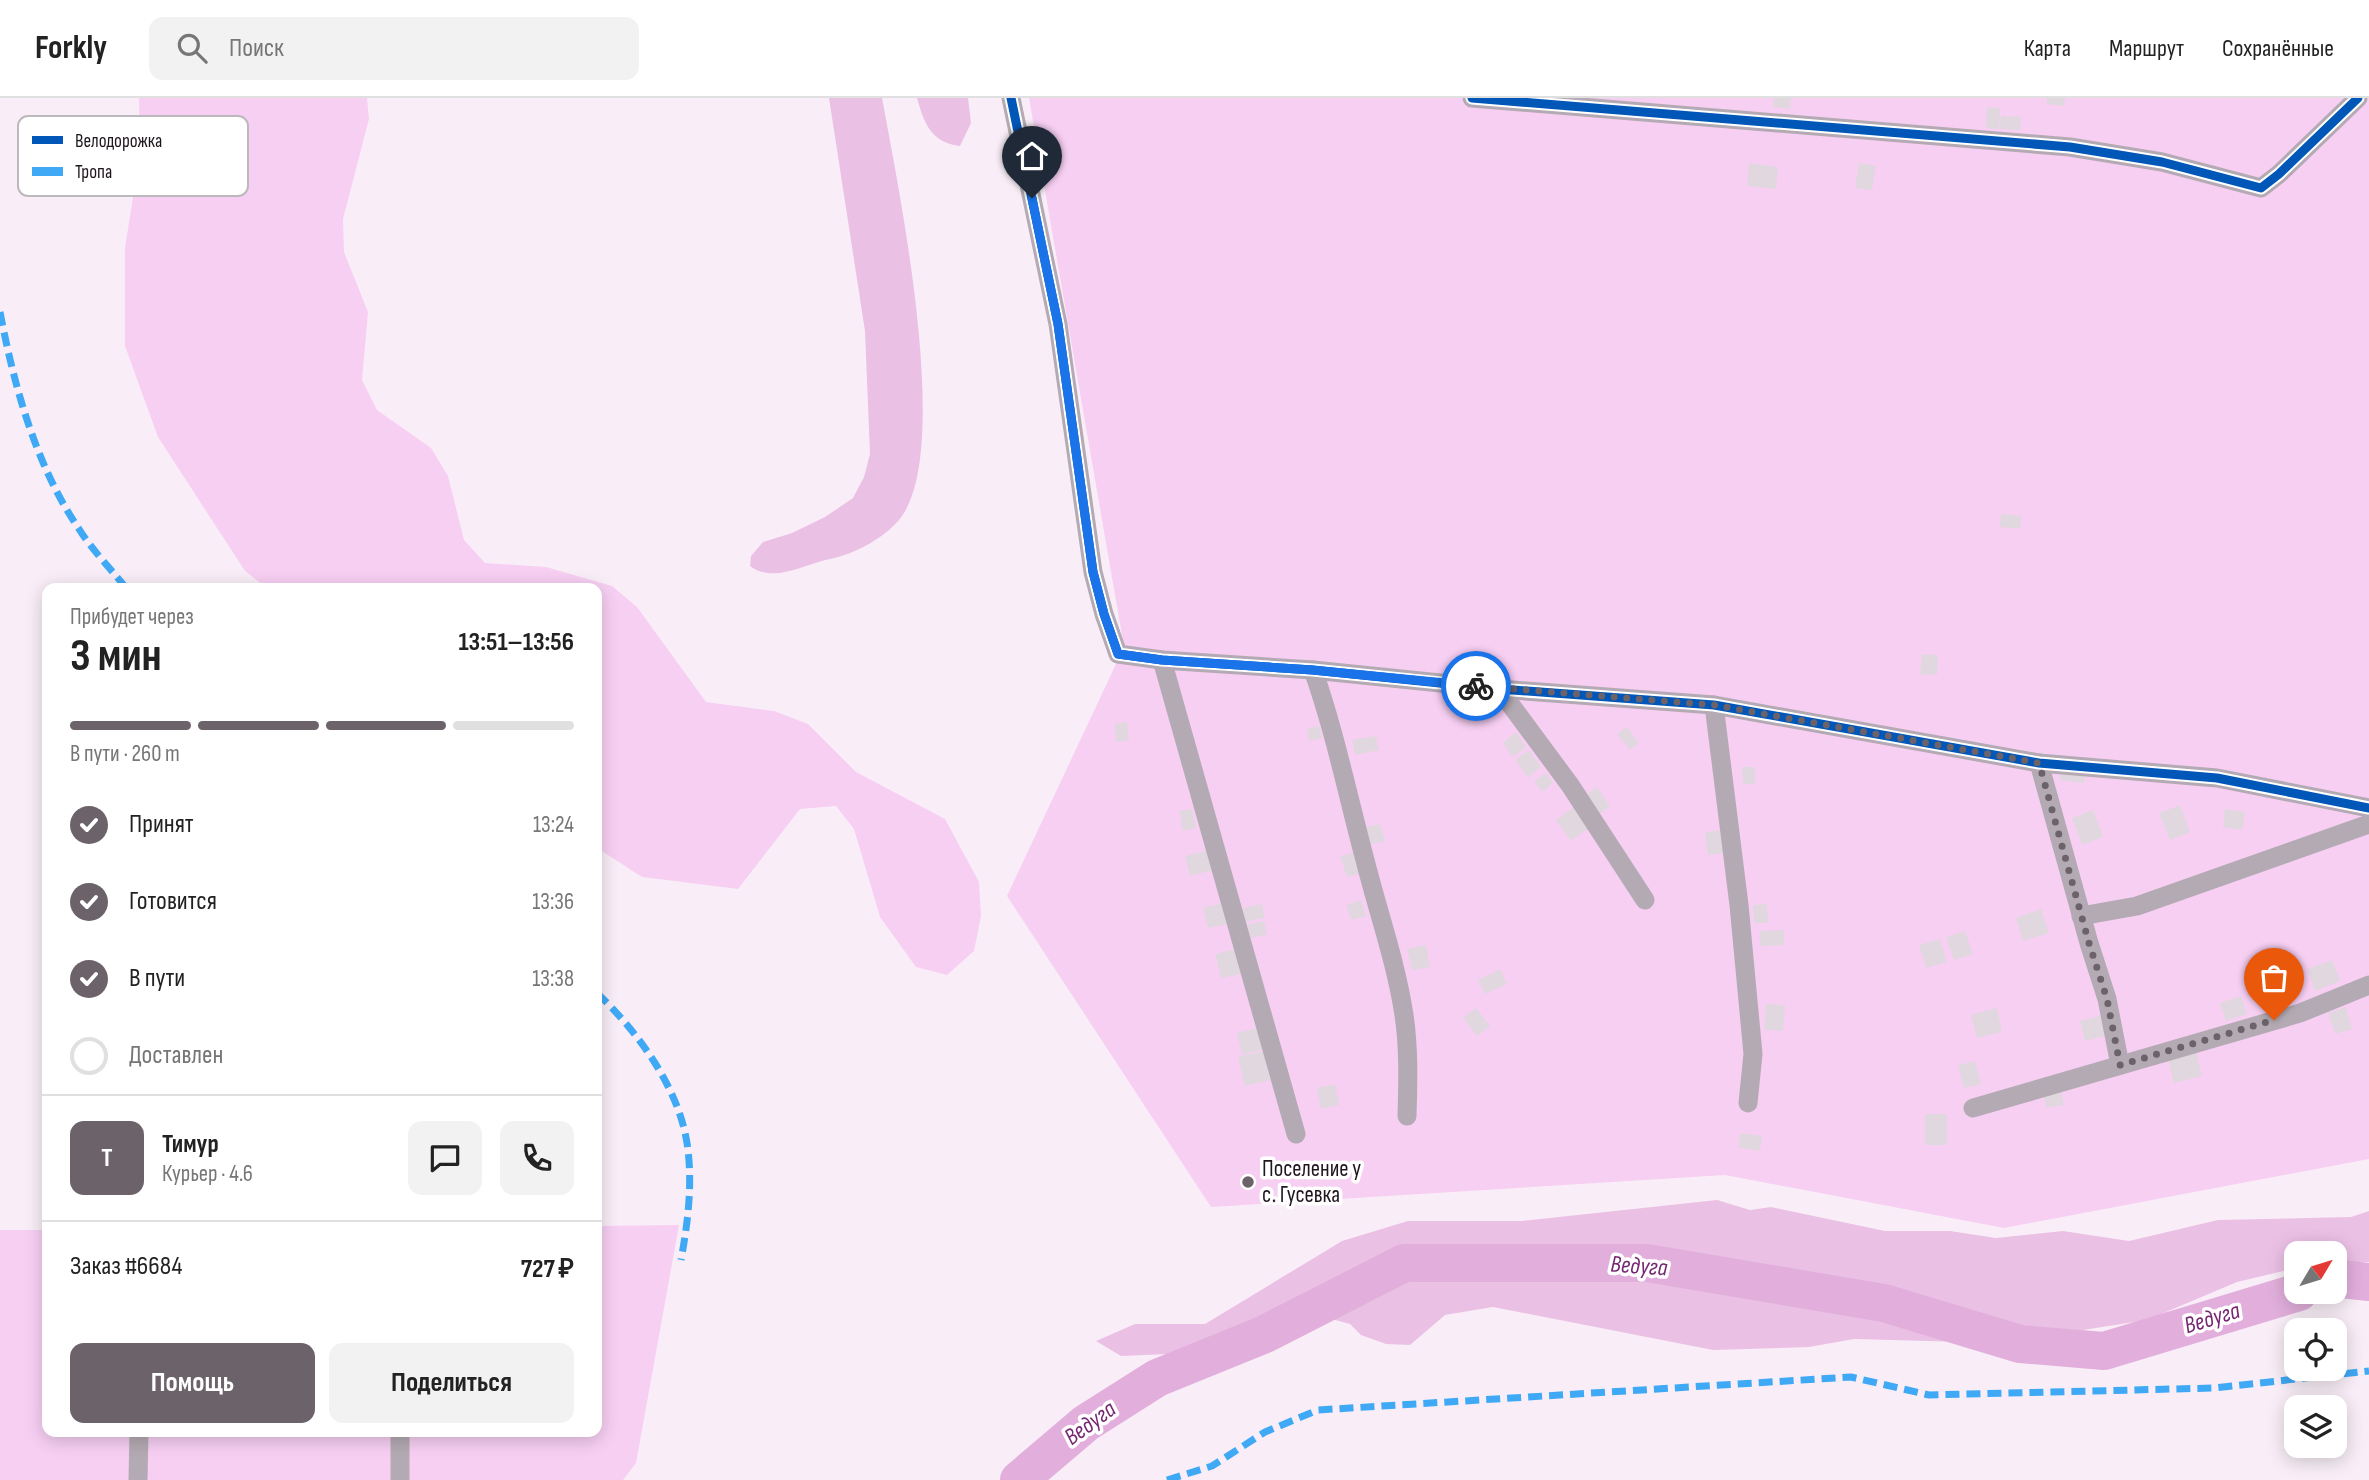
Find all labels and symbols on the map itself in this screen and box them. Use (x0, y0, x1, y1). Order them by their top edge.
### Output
legend (18, 116, 248, 196)
pin (1002, 126, 1062, 198)
text: Велодорожка (75, 130, 162, 153)
text: Тропа (75, 161, 112, 184)
courier (1441, 651, 1511, 721)
pin (2244, 948, 2304, 1020)
place label: Поселение у с. Гусевка (1262, 1155, 1361, 1209)
marker: Поселение у с. Гусевка (1240, 1174, 1256, 1190)
north arrow (2284, 1241, 2347, 1304)
water label: Ведуга (1610, 1250, 1669, 1282)
water label: Ведуга (2181, 1296, 2244, 1340)
water label: Ведуга (1058, 1394, 1122, 1451)

